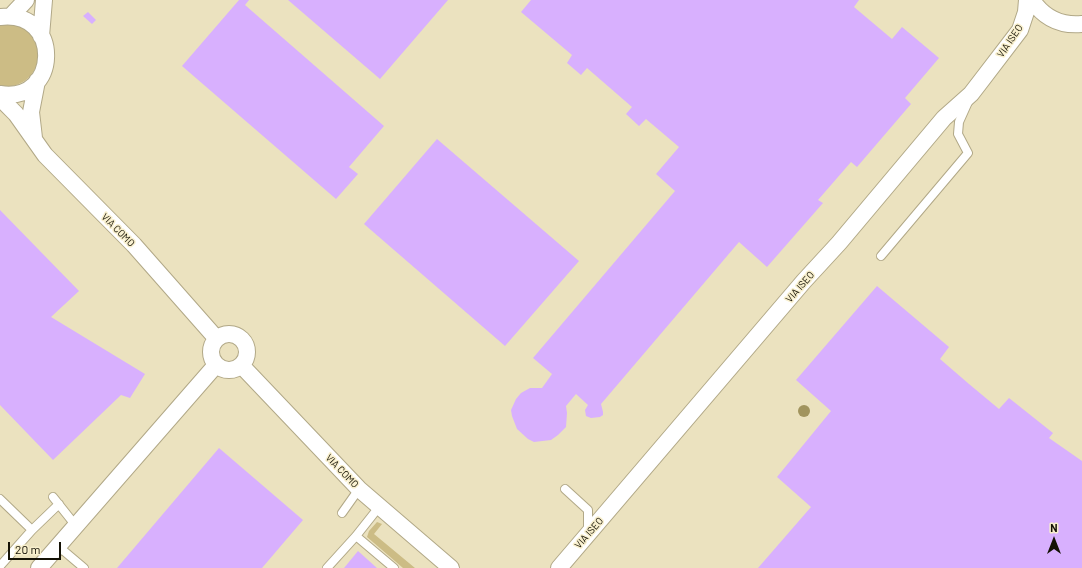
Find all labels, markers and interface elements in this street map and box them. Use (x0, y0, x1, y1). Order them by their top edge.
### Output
street label: VIA ISEO (995, 22, 1025, 60)
street label: VIA COMO (99, 211, 137, 249)
street label: VIA ISEO (783, 269, 817, 305)
street label: VIA COMO (323, 452, 361, 490)
street label: VIA ISEO (572, 515, 606, 551)
north arrow (1034, 520, 1074, 560)
text: N (1050, 521, 1058, 534)
scale bar (10, 534, 63, 560)
text: 20 m (15, 542, 41, 556)

